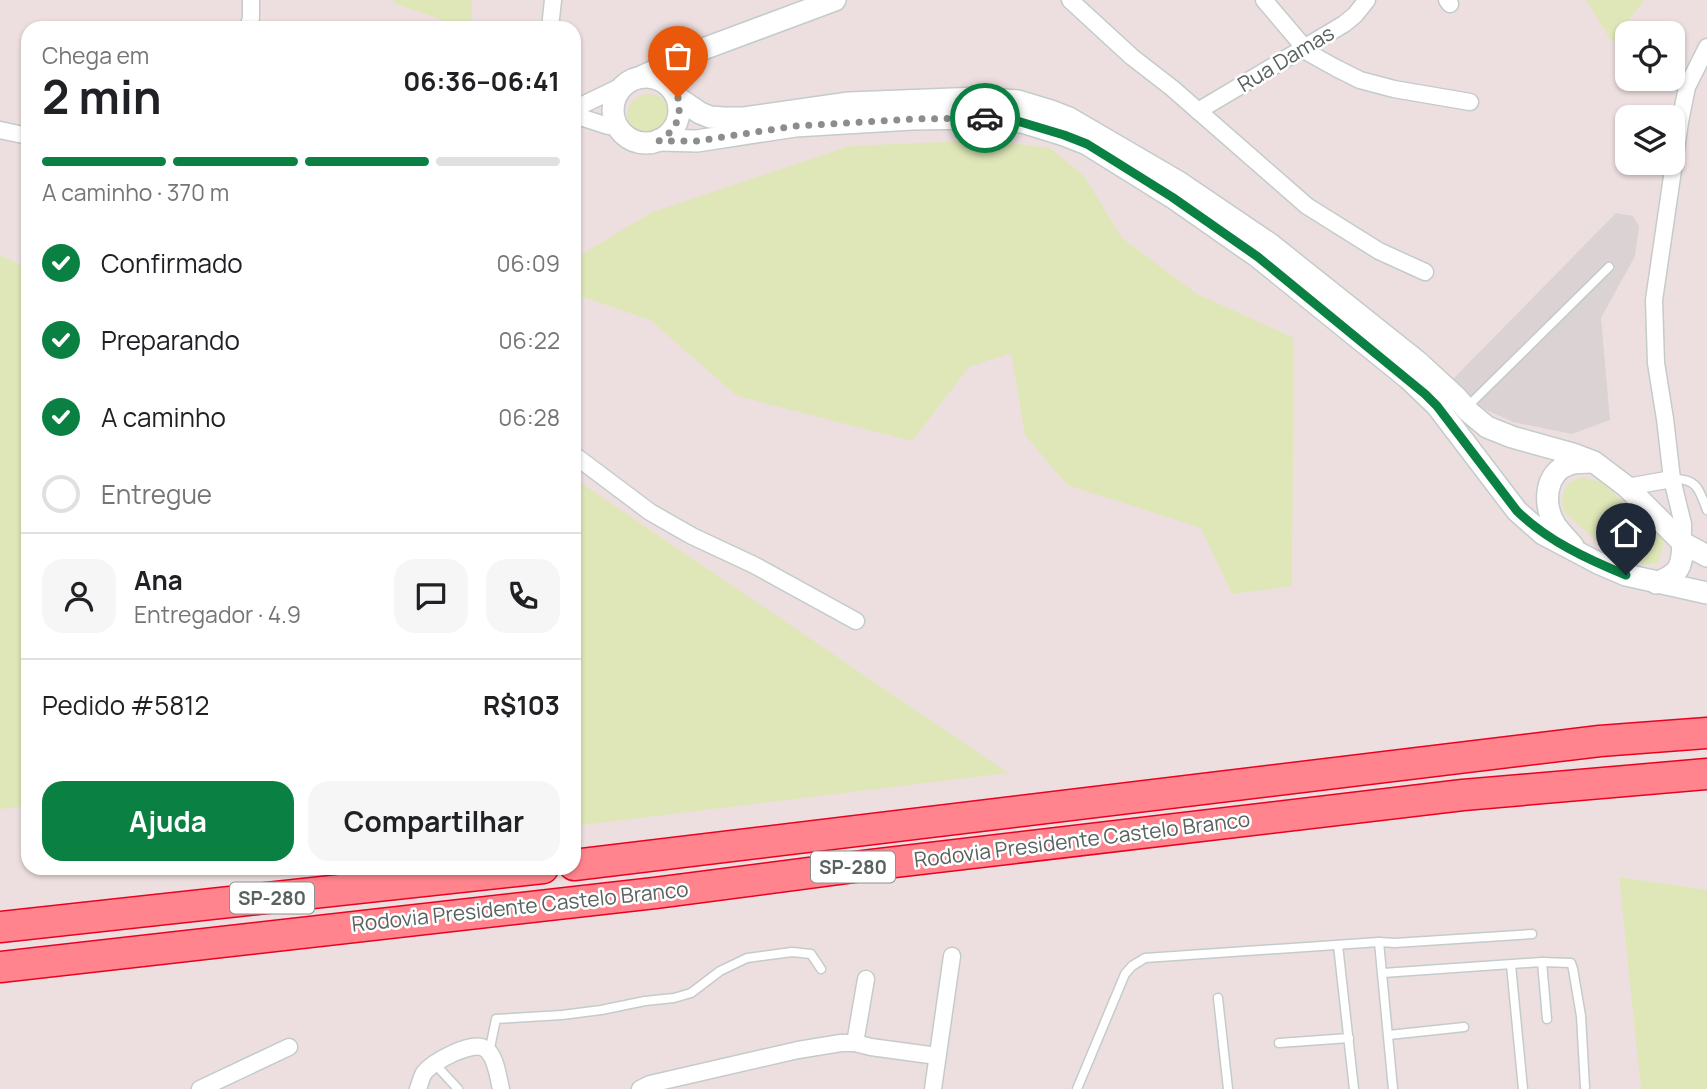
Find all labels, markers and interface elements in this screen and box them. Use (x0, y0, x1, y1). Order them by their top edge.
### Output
street label: Rua Damas (1232, 18, 1339, 98)
map controls (1615, 21, 1685, 175)
button: locate (1615, 21, 1685, 91)
pin (648, 26, 708, 98)
icon: bag (659, 37, 697, 75)
text: Chega em (42, 39, 149, 71)
text: 06:36–06:41 (403, 63, 560, 99)
text: 2 min (42, 65, 162, 128)
courier (950, 83, 1020, 153)
icon: car (966, 99, 1004, 137)
button: layers (1615, 105, 1685, 175)
text: A caminho · 370 m (42, 176, 229, 208)
icon: check (42, 244, 80, 282)
text: Confirmado (101, 245, 243, 281)
text: 06:09 (497, 247, 560, 279)
icon: check (42, 321, 80, 359)
text: Preparando (101, 322, 240, 358)
text: 06:22 (499, 324, 560, 356)
icon: check (42, 398, 80, 436)
text: A caminho (101, 399, 226, 435)
text: 06:28 (498, 401, 560, 433)
text: Entregue (101, 476, 212, 512)
pin (1596, 503, 1656, 575)
icon: home (1607, 514, 1645, 552)
button: person (42, 559, 116, 633)
button: chat (394, 559, 468, 633)
button: phone (486, 559, 560, 633)
text: Ana (134, 562, 183, 598)
text: Entregador · 4.9 (134, 598, 301, 630)
text: Pedido #5812 (42, 687, 209, 723)
text: R$103 (483, 687, 560, 723)
button: Ajuda (42, 781, 294, 861)
button: Compartilhar (308, 781, 560, 861)
street label: Rodovia Presidente Castelo Branco (912, 804, 1252, 874)
road number: SP-280 (811, 852, 895, 882)
street label: Rodovia Presidente Castelo Branco (350, 874, 690, 938)
road number: SP-280 (230, 882, 314, 914)

